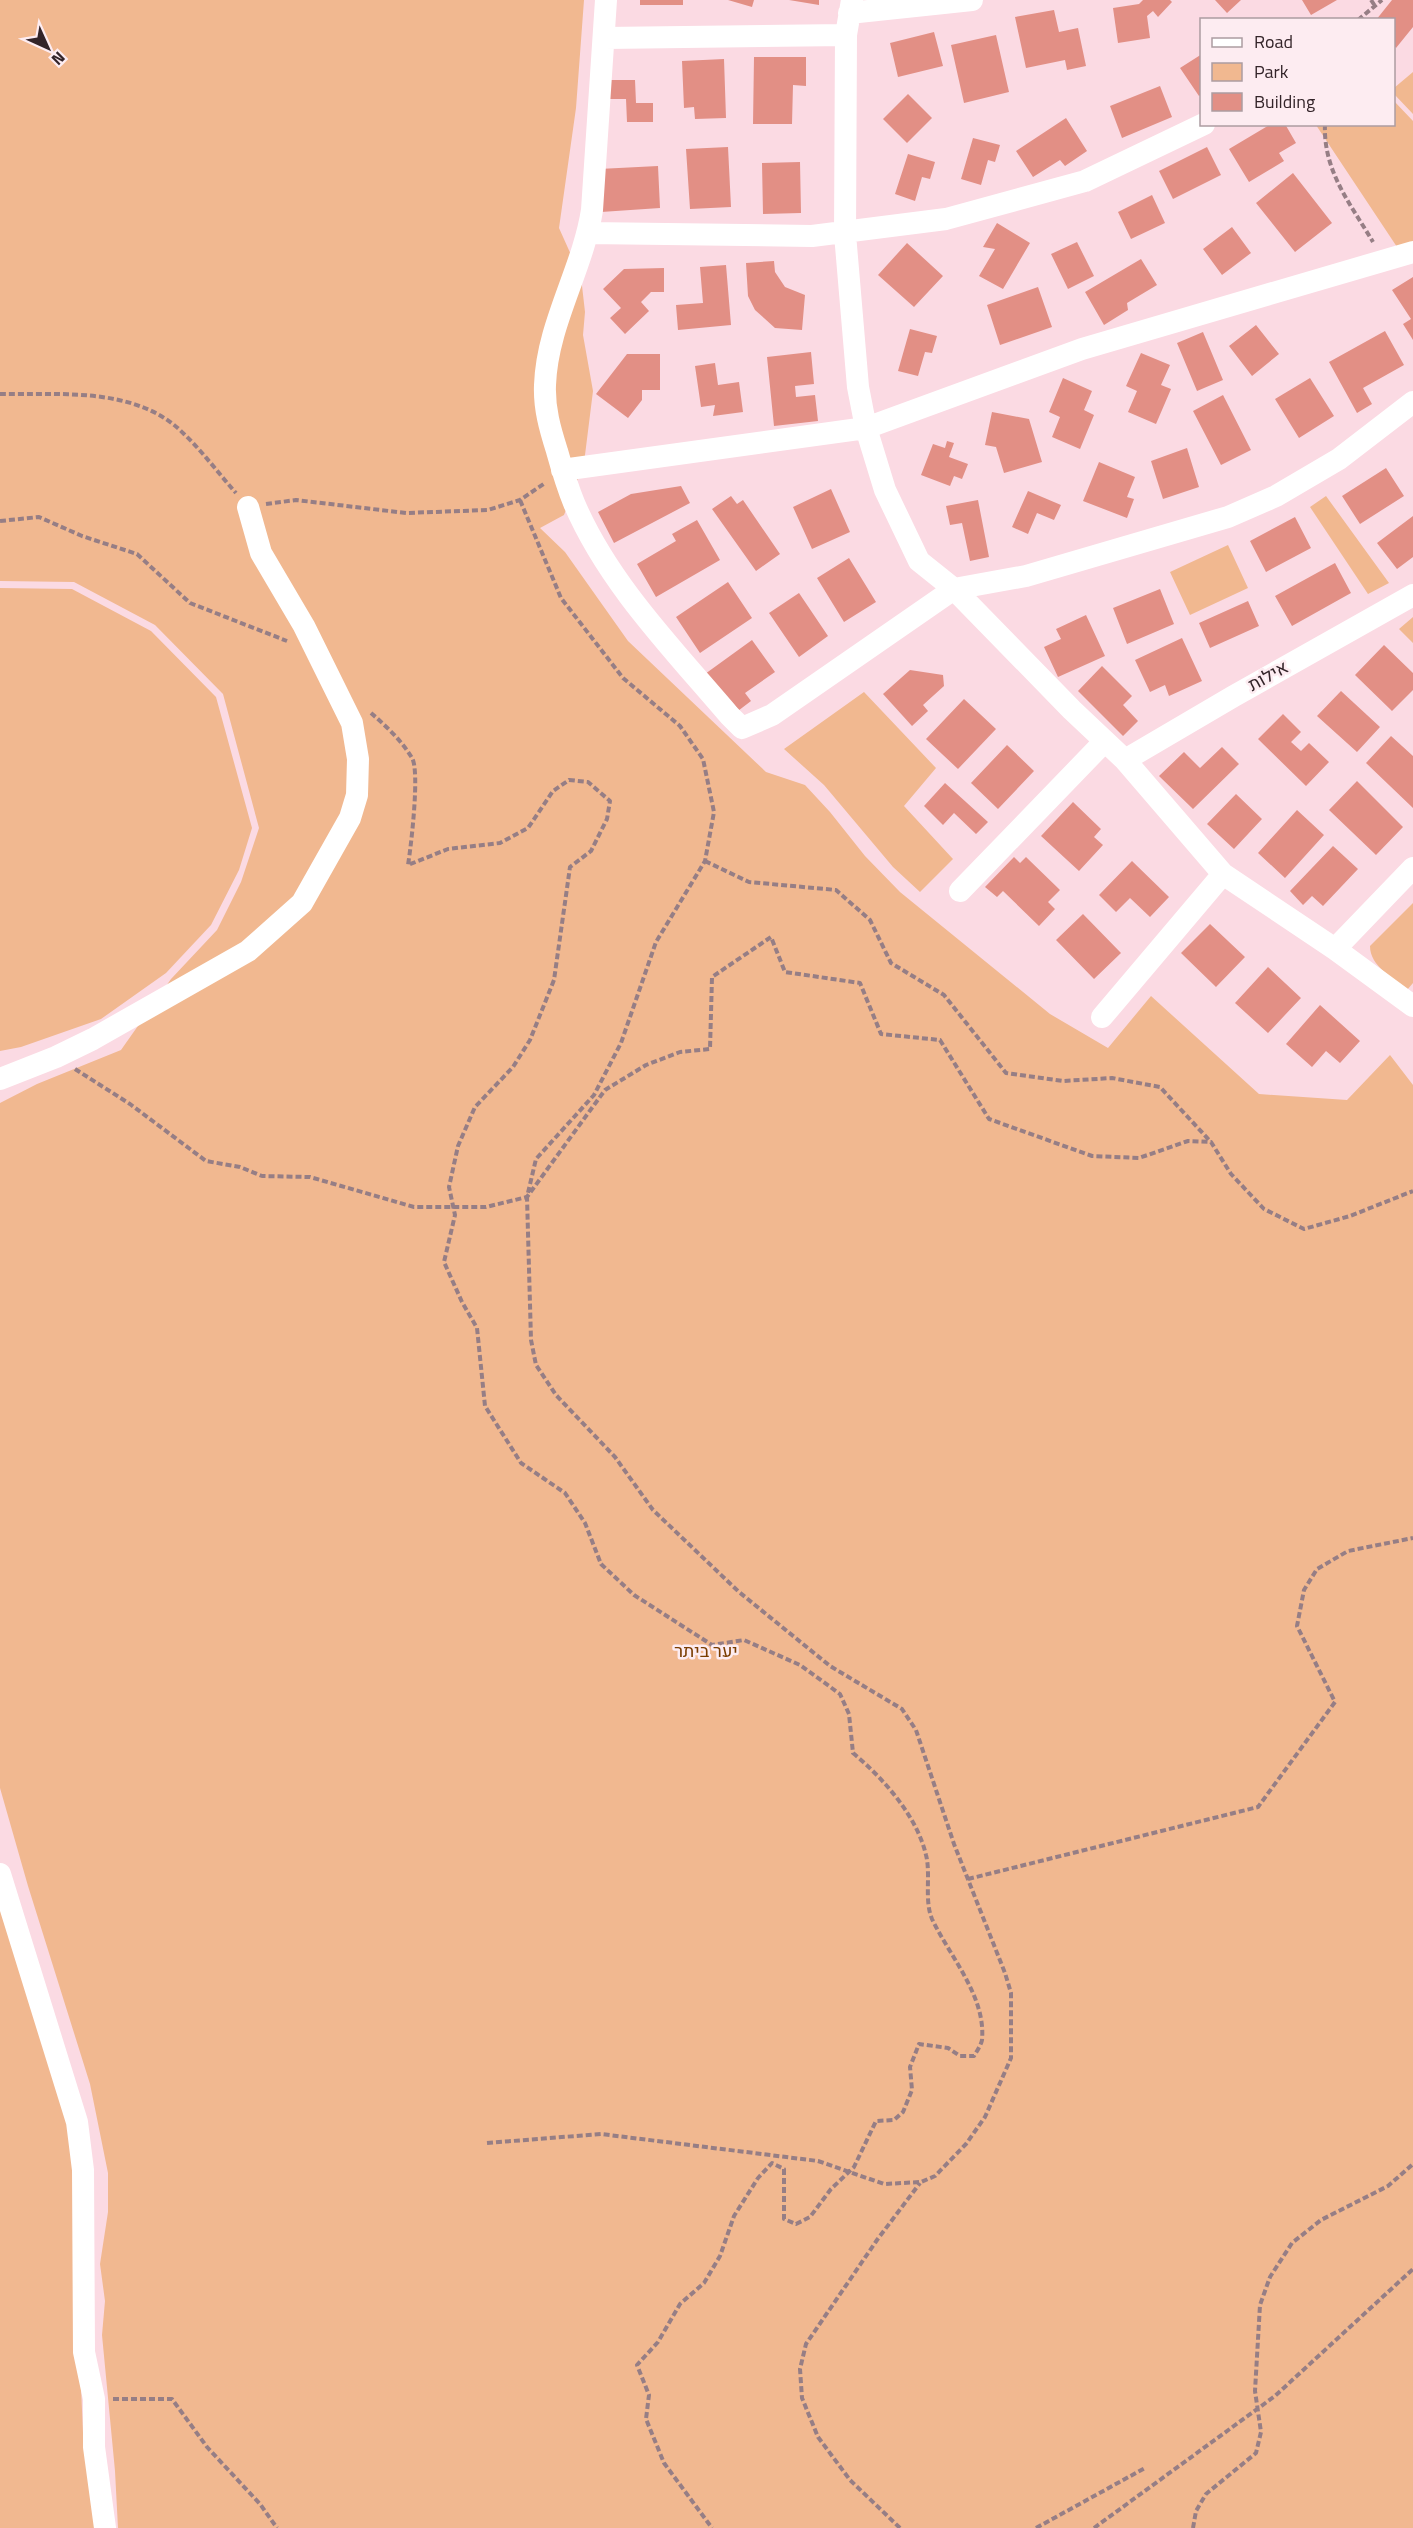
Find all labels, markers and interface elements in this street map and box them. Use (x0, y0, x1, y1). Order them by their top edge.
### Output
north arrow (18, 18, 78, 78)
legend (1200, 18, 1395, 126)
text: Road (1254, 28, 1293, 55)
text: N (46, 46, 71, 71)
text: Park (1254, 58, 1289, 85)
text: Building (1254, 88, 1315, 115)
street label: אילות (1243, 653, 1293, 698)
park label: יער ביתר (674, 1637, 738, 1664)

